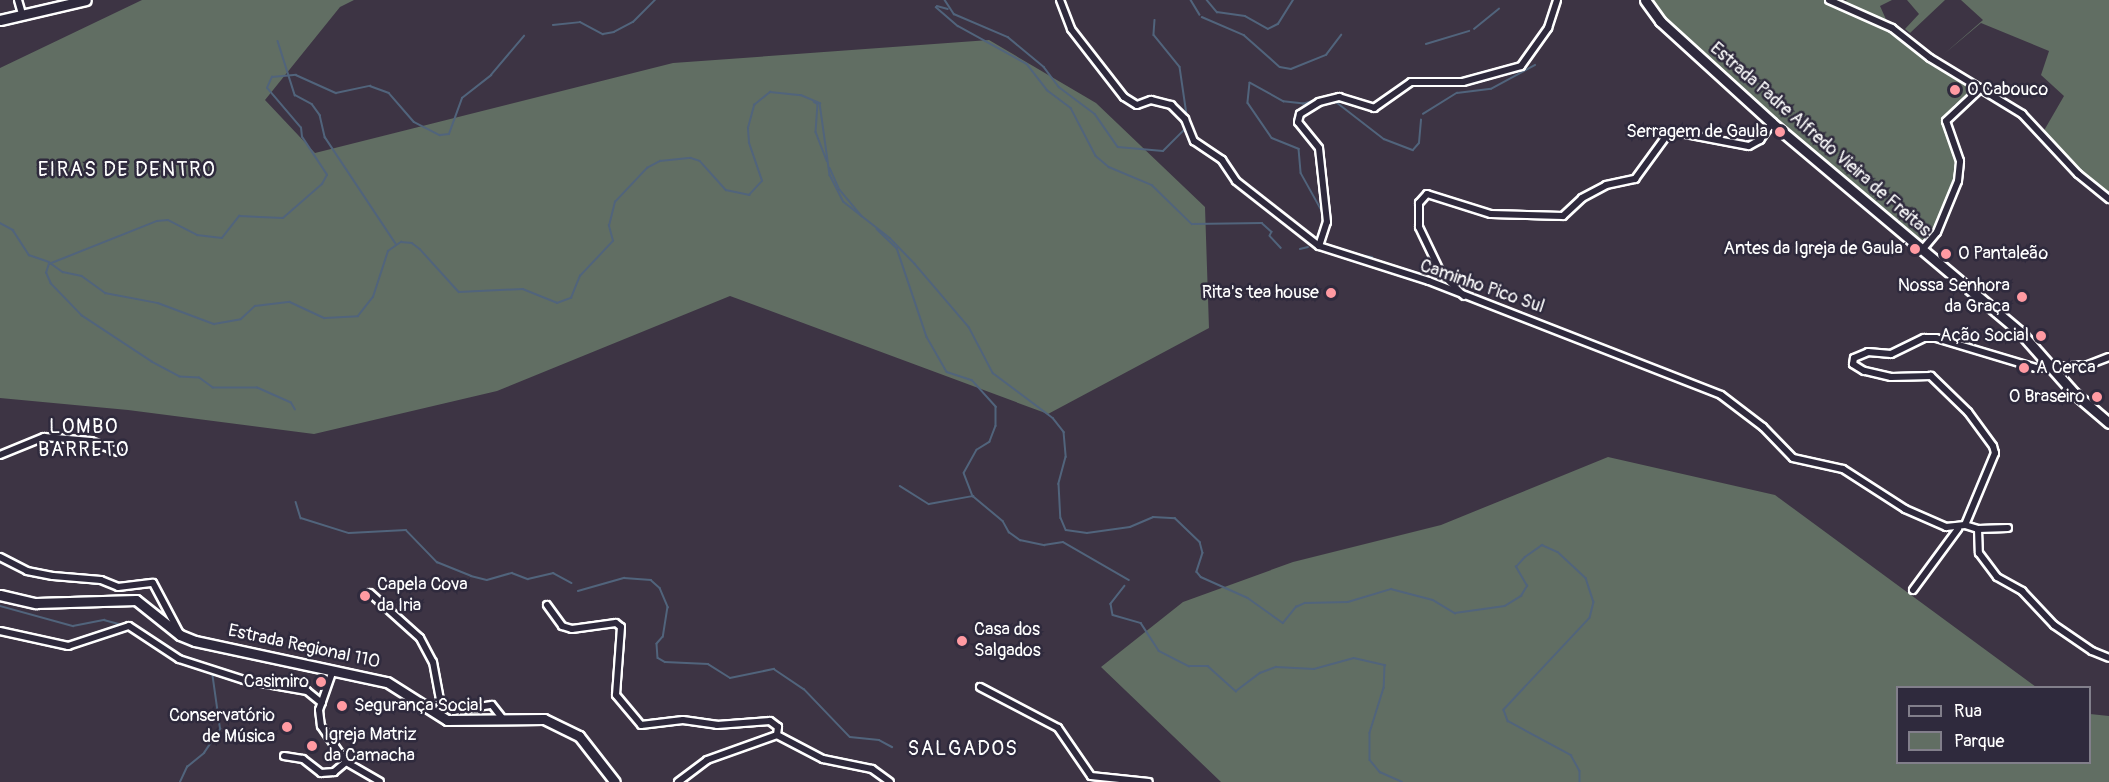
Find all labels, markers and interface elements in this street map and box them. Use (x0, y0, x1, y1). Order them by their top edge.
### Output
street label: Estrada Padre Alfredo Vieira de Freitas (1705, 38, 1935, 242)
place label: O Cabouco (1967, 79, 2048, 101)
marker: O Cabouco (1948, 83, 1962, 97)
place label: Serragem de Gaula (1626, 121, 1768, 143)
marker: Serragem de Gaula (1773, 125, 1787, 139)
district label: EIRAS DE DENTRO (38, 157, 216, 181)
place label: Antes da Igreja de Gaula (1723, 238, 1903, 260)
marker: Antes da Igreja de Gaula (1908, 242, 1922, 256)
place label: O Pantaleão (1958, 243, 2048, 265)
marker: O Pantaleão (1939, 247, 1953, 261)
street label: Caminho Pico Sul (1417, 256, 1547, 318)
place label: Nossa Senhora da Graça (1898, 276, 2010, 318)
place label: Rita's tea house (1202, 282, 1319, 304)
marker: Rita's tea house (1324, 286, 1338, 300)
marker: Nossa Senhora da Graça (2015, 290, 2029, 304)
place label: Ação Social (1940, 325, 2029, 347)
marker: Ação Social (2034, 329, 2048, 343)
place label: A Cerca (2036, 357, 2096, 379)
marker: A Cerca (2017, 361, 2031, 375)
place label: O Braseiro (2009, 386, 2085, 408)
marker: O Braseiro (2090, 390, 2104, 404)
district label: LOMBO BARRETO (38, 414, 130, 461)
place label: Capela Cova da Iria (377, 575, 468, 618)
marker: Capela Cova da Iria (358, 589, 372, 603)
street label: Estrada Regional 110 (226, 620, 382, 674)
place label: Casa dos Salgados (974, 620, 1041, 662)
marker: Casa dos Salgados (955, 634, 969, 648)
place label: Casimiro (244, 671, 309, 693)
marker: Casimiro (314, 675, 328, 689)
legend (1896, 686, 2091, 764)
place label: Segurança Social (354, 695, 483, 717)
marker: Segurança Social (335, 699, 349, 713)
text: Rua (1954, 700, 1982, 723)
place label: Conservatório de Música (169, 706, 275, 748)
marker: Conservatório de Música (280, 720, 294, 734)
place label: Igreja Matriz da Camacha (324, 725, 417, 768)
text: Parque (1954, 730, 2004, 753)
district label: SALGADOS (907, 736, 1019, 760)
marker: Igreja Matriz da Camacha (305, 739, 319, 753)

